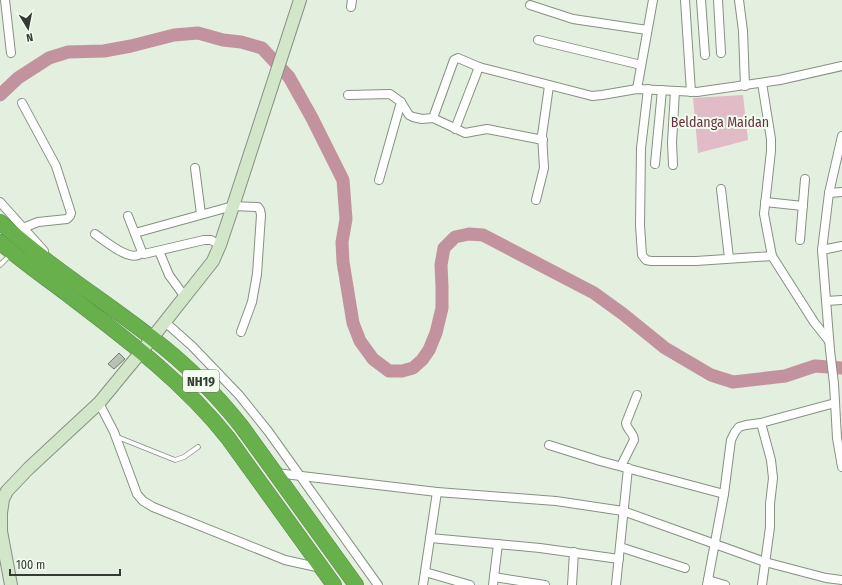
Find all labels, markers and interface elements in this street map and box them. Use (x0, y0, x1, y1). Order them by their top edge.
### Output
north arrow (8, 8, 48, 48)
text: N (25, 30, 34, 44)
park label: Beldanga Maidan (671, 114, 769, 131)
road number: NH19 (183, 370, 219, 392)
scale bar (10, 551, 120, 577)
text: 100 m (16, 558, 45, 572)

